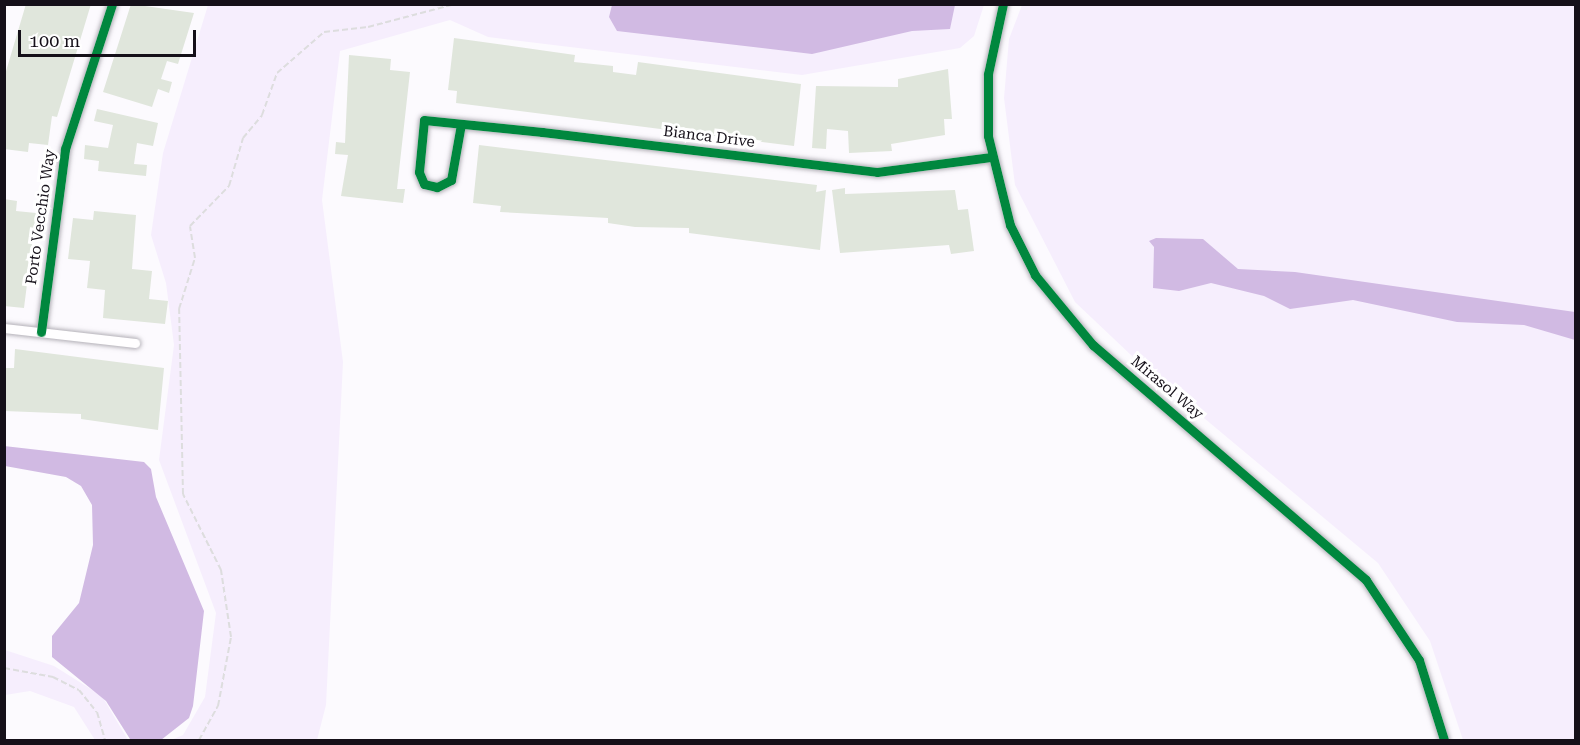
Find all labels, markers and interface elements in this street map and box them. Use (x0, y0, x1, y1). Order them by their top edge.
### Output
scale bar (21, 18, 200, 56)
text: 100 m (29, 30, 80, 51)
street label: Bianca Drive (662, 122, 756, 152)
street label: Porto Vecchio Way (23, 148, 59, 286)
street label: Mirasol Way (1127, 352, 1207, 424)

